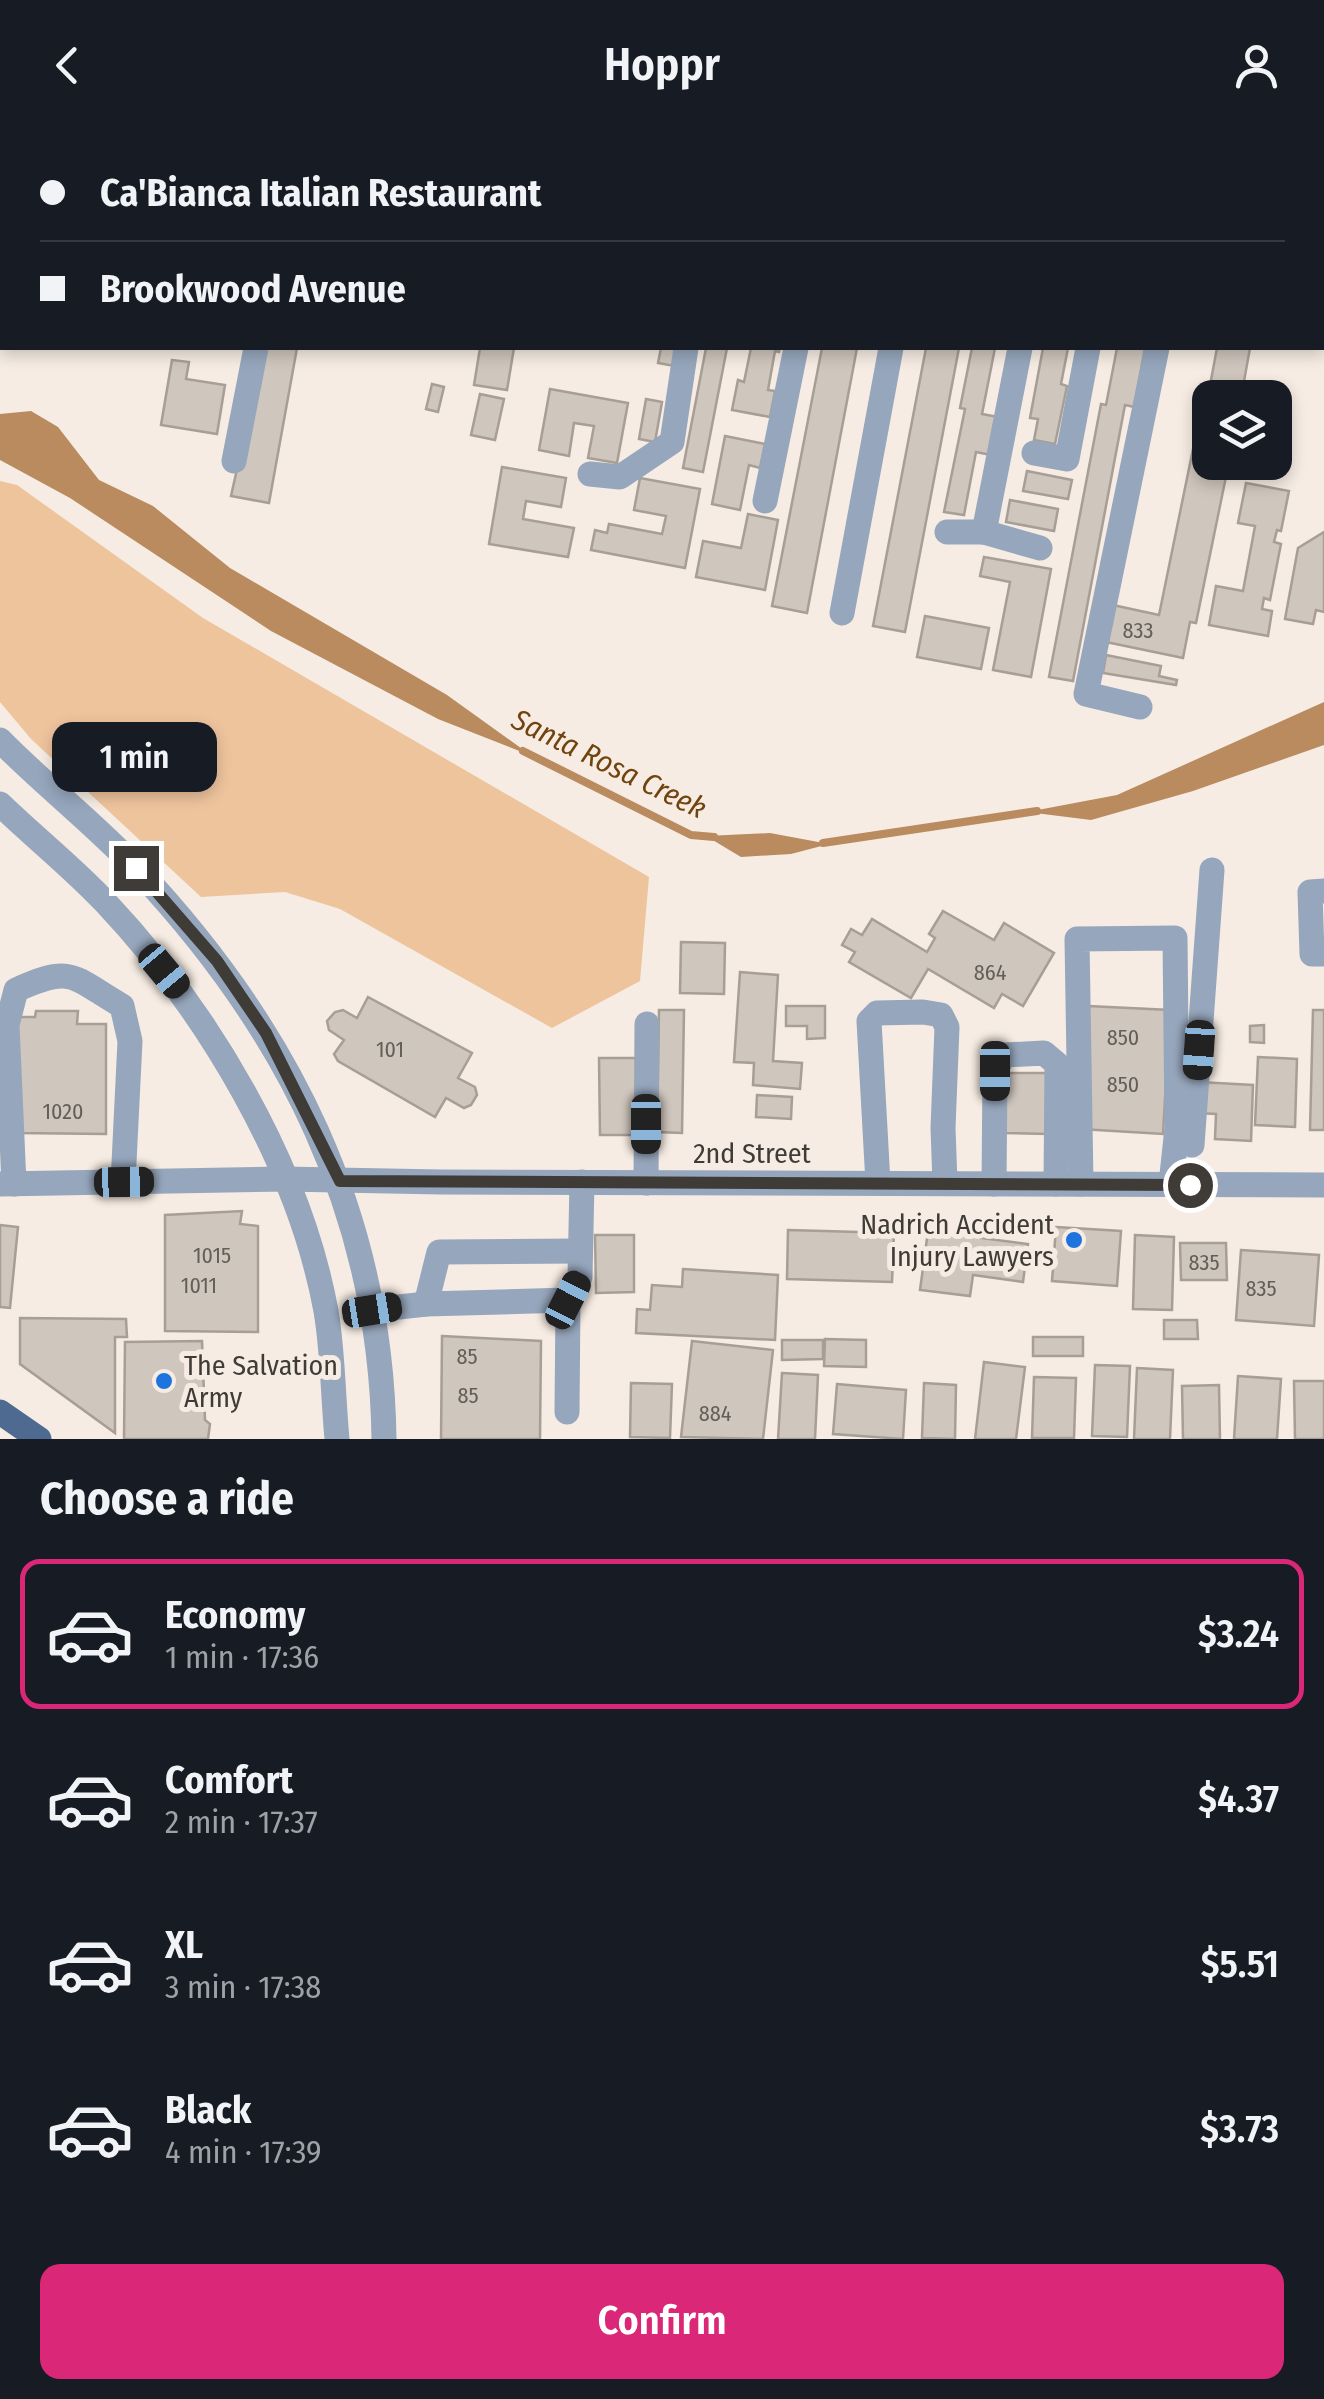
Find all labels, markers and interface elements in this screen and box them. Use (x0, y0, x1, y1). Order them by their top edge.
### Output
icon: back (40, 38, 95, 93)
text: Hoppr (604, 38, 720, 92)
icon: person (1229, 38, 1284, 93)
text: Ca'Bianca Italian Restaurant (100, 170, 541, 216)
text: Brookwood Avenue (100, 266, 406, 312)
map controls (1192, 380, 1292, 480)
button: layers (1192, 380, 1292, 480)
house number: 833 (1123, 617, 1153, 644)
water label: Santa Rosa Creek (505, 701, 712, 827)
callout: 1 min (54, 723, 218, 793)
text: 1 min (100, 738, 169, 776)
route end (114, 846, 159, 891)
car (133, 938, 195, 1004)
house number: 864 (974, 959, 1007, 986)
car (1182, 1019, 1216, 1081)
house number: 850 (1107, 1024, 1139, 1051)
house number: 101 (376, 1036, 404, 1063)
car (980, 1041, 1010, 1101)
house number: 850 (1107, 1071, 1139, 1098)
car (631, 1094, 661, 1154)
house number: 1020 (43, 1098, 83, 1125)
street label: 2nd Street (693, 1137, 812, 1170)
route start (1168, 1163, 1213, 1208)
car (94, 1166, 154, 1198)
place label: Nadrich Accident Injury Lawyers (860, 1208, 1055, 1273)
marker: Nadrich Accident Injury Lawyers (1063, 1229, 1085, 1251)
house number: 1015 (193, 1242, 231, 1269)
house number: 835 (1188, 1249, 1220, 1276)
car (541, 1266, 595, 1334)
house number: 1011 (181, 1272, 217, 1299)
house number: 835 (1245, 1275, 1277, 1302)
car (340, 1290, 404, 1330)
house number: 85 (456, 1343, 478, 1370)
place label: The Salvation Army (184, 1349, 338, 1414)
marker: The Salvation Army (153, 1370, 175, 1392)
house number: 85 (457, 1382, 479, 1409)
house number: 884 (699, 1400, 732, 1427)
text: Choose a ride (40, 1472, 294, 1526)
icon: car (45, 1589, 135, 1679)
text: Economy (165, 1592, 305, 1638)
text: $3.24 (1198, 1611, 1279, 1657)
text: 1 min · 17:36 (165, 1638, 319, 1676)
icon: car (45, 1754, 135, 1844)
text: Comfort (165, 1757, 293, 1803)
text: $4.37 (1198, 1776, 1279, 1822)
text: 2 min · 17:37 (165, 1803, 318, 1841)
icon: car (45, 1919, 135, 2009)
text: XL (165, 1922, 203, 1968)
text: $5.51 (1201, 1941, 1279, 1987)
text: 3 min · 17:38 (165, 1968, 321, 2006)
icon: car (45, 2084, 135, 2174)
text: Black (165, 2087, 251, 2133)
text: $3.73 (1200, 2106, 1279, 2152)
text: 4 min · 17:39 (165, 2133, 322, 2171)
button: Confirm (40, 2264, 1284, 2379)

